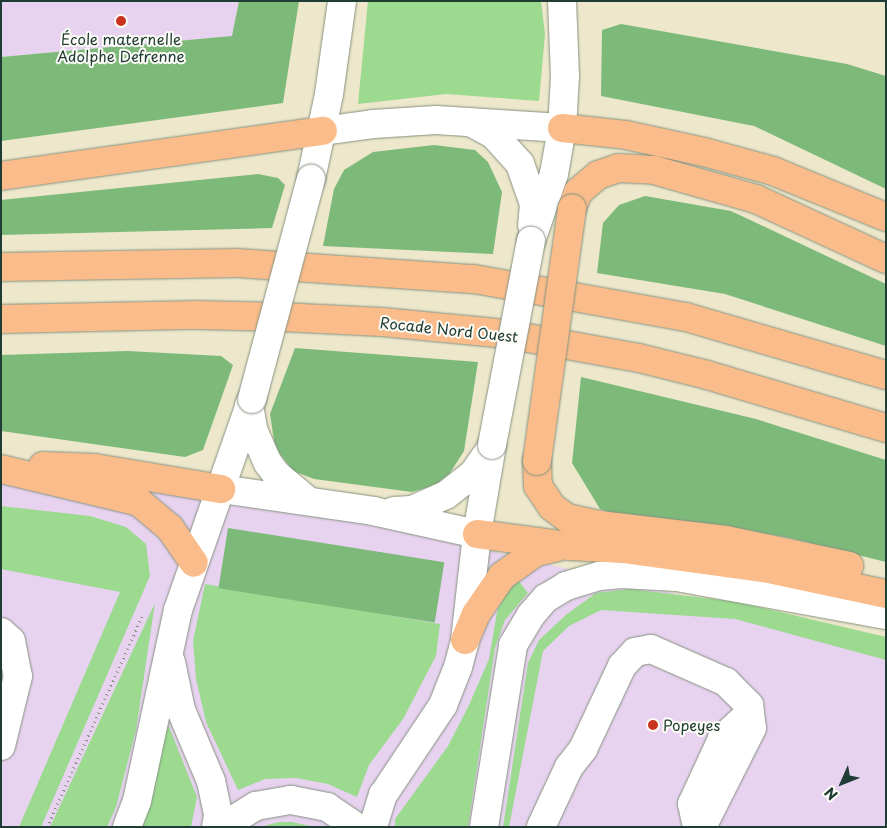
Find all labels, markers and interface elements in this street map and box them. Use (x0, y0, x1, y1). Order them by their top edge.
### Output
marker: École maternelle Adolphe Defrenne (115, 15, 127, 27)
place label: École maternelle Adolphe Defrenne (57, 29, 185, 64)
street label: Rocade Nord Ouest (379, 313, 519, 345)
place label: Popeyes (663, 716, 720, 734)
marker: Popeyes (647, 719, 659, 731)
north arrow (817, 758, 867, 808)
text: N (819, 782, 842, 805)

